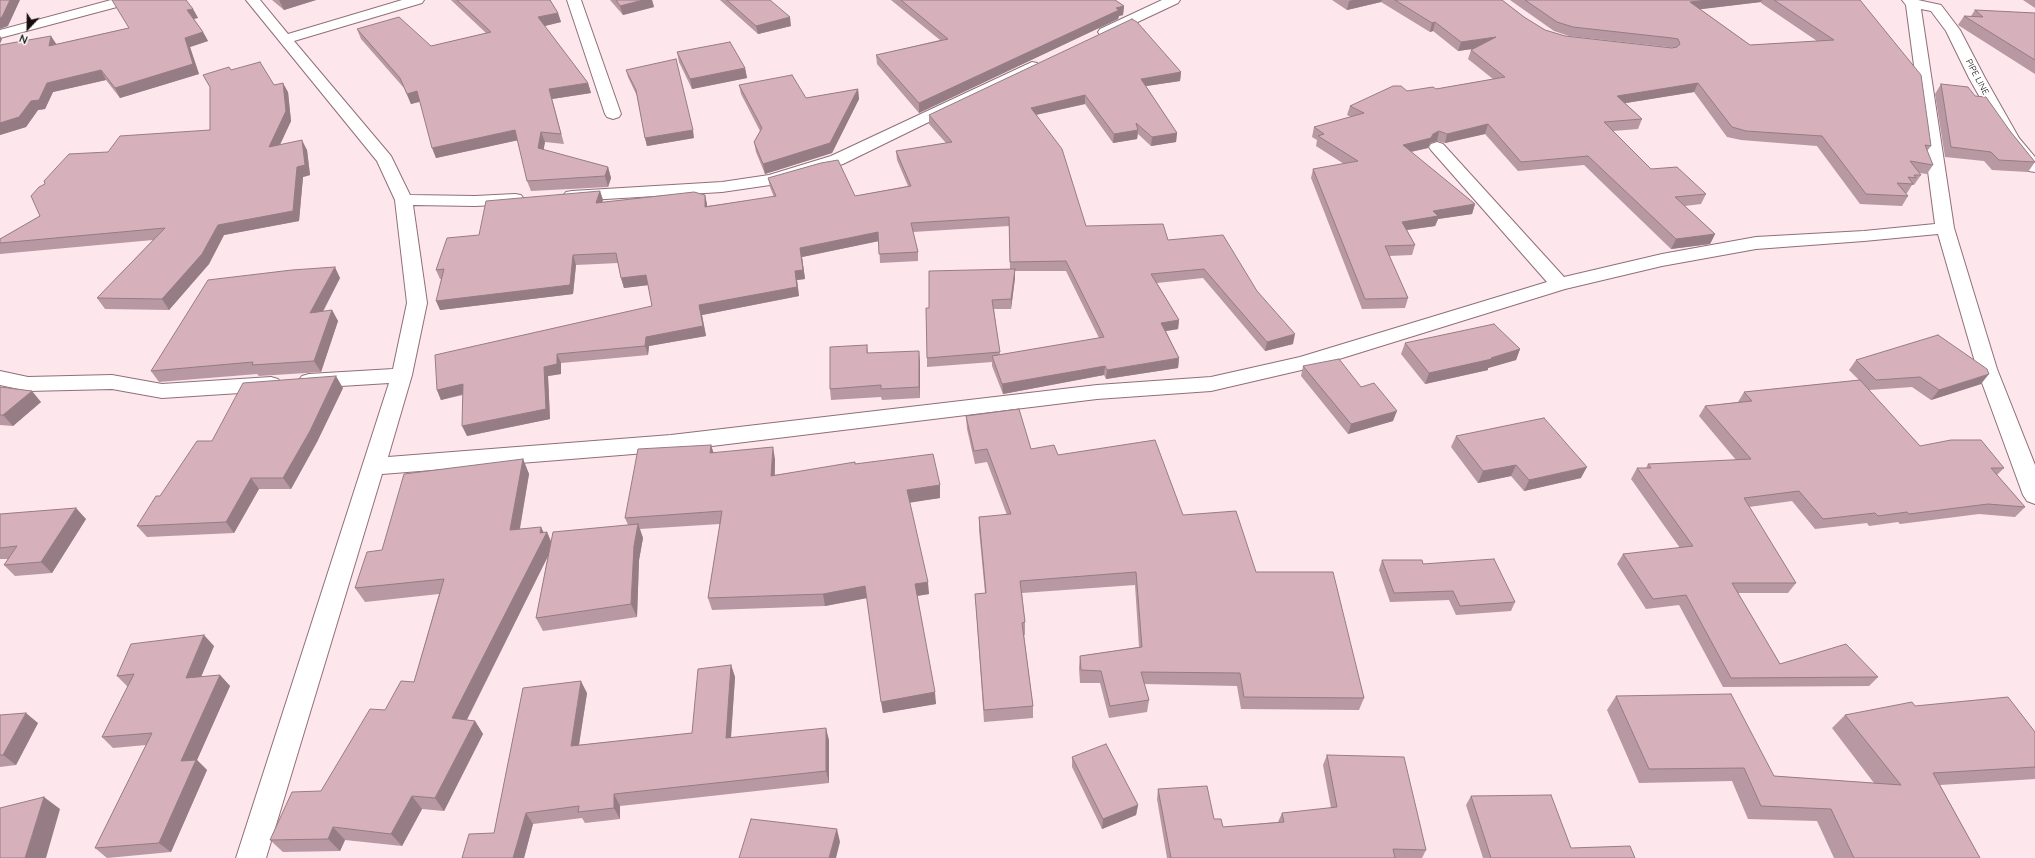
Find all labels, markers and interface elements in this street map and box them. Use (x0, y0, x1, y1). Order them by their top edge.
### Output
north arrow (8, 8, 48, 48)
text: N (17, 31, 30, 47)
street label: PIPE LINE (1963, 57, 1991, 97)

